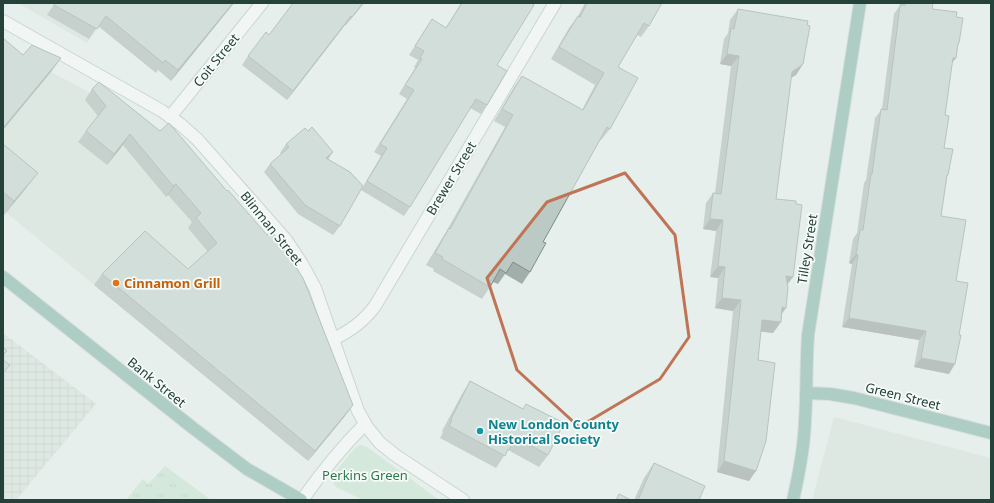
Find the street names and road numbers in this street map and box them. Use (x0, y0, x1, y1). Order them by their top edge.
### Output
street label: Coit Street (189, 29, 243, 90)
street label: Brewer Street (422, 137, 480, 218)
street label: Blinman Street (237, 187, 308, 269)
street label: Tilley Street (793, 212, 821, 285)
street label: Bank Street (124, 353, 190, 411)
street label: Green Street (863, 378, 943, 414)

